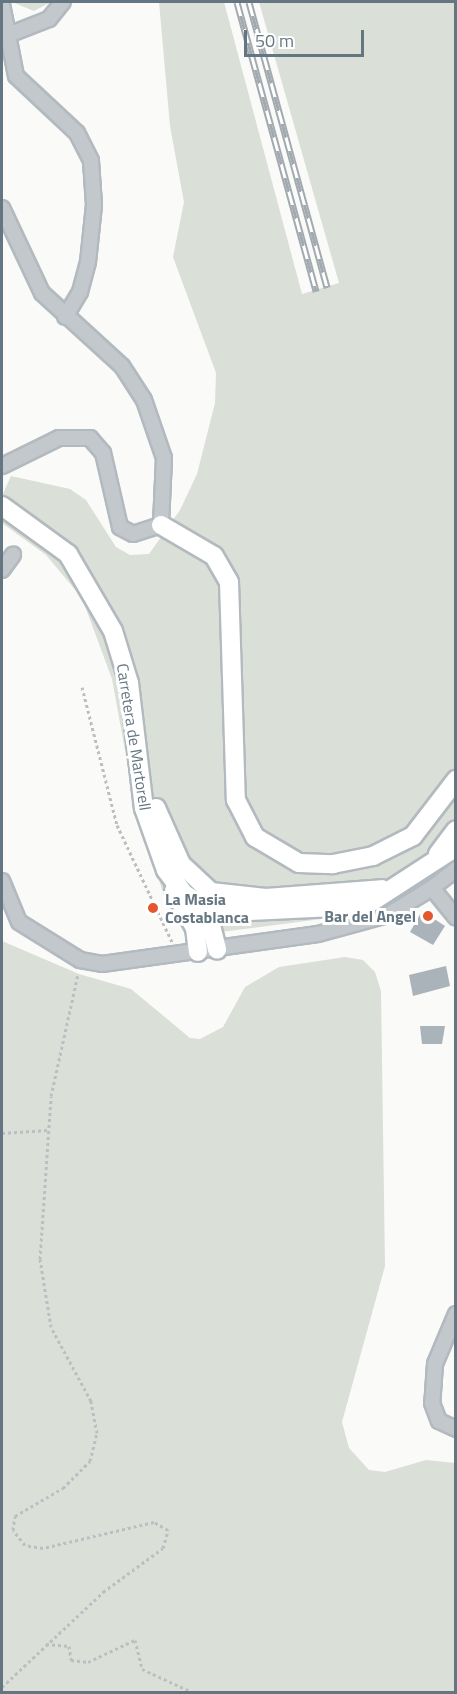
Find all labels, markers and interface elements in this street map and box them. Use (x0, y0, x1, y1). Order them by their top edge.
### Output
scale bar (247, 18, 367, 56)
text: 50 m (255, 27, 294, 54)
street label: Carretera de Martorell (113, 662, 155, 812)
place label: La Masia Costablanca (165, 889, 249, 927)
marker: La Masia Costablanca (146, 901, 160, 915)
place label: Bar del Angel (324, 906, 416, 926)
marker: Bar del Angel (421, 909, 435, 923)

